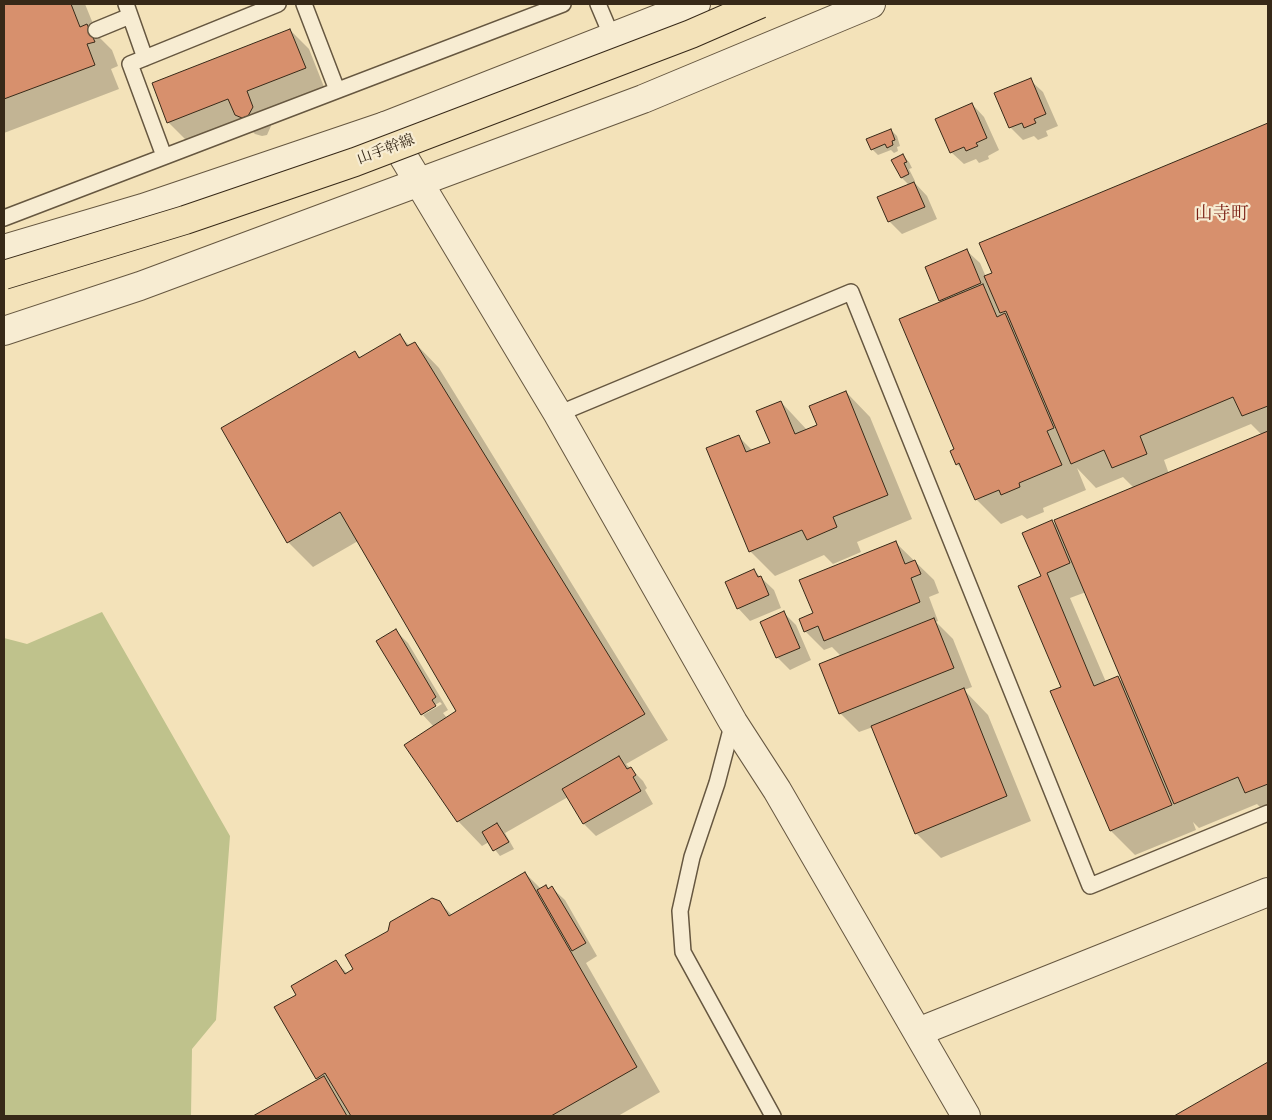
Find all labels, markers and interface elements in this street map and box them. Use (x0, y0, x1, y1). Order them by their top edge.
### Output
street label: 山手幹線 (355, 131, 417, 169)
district label: 山寺町 (1195, 204, 1249, 226)

